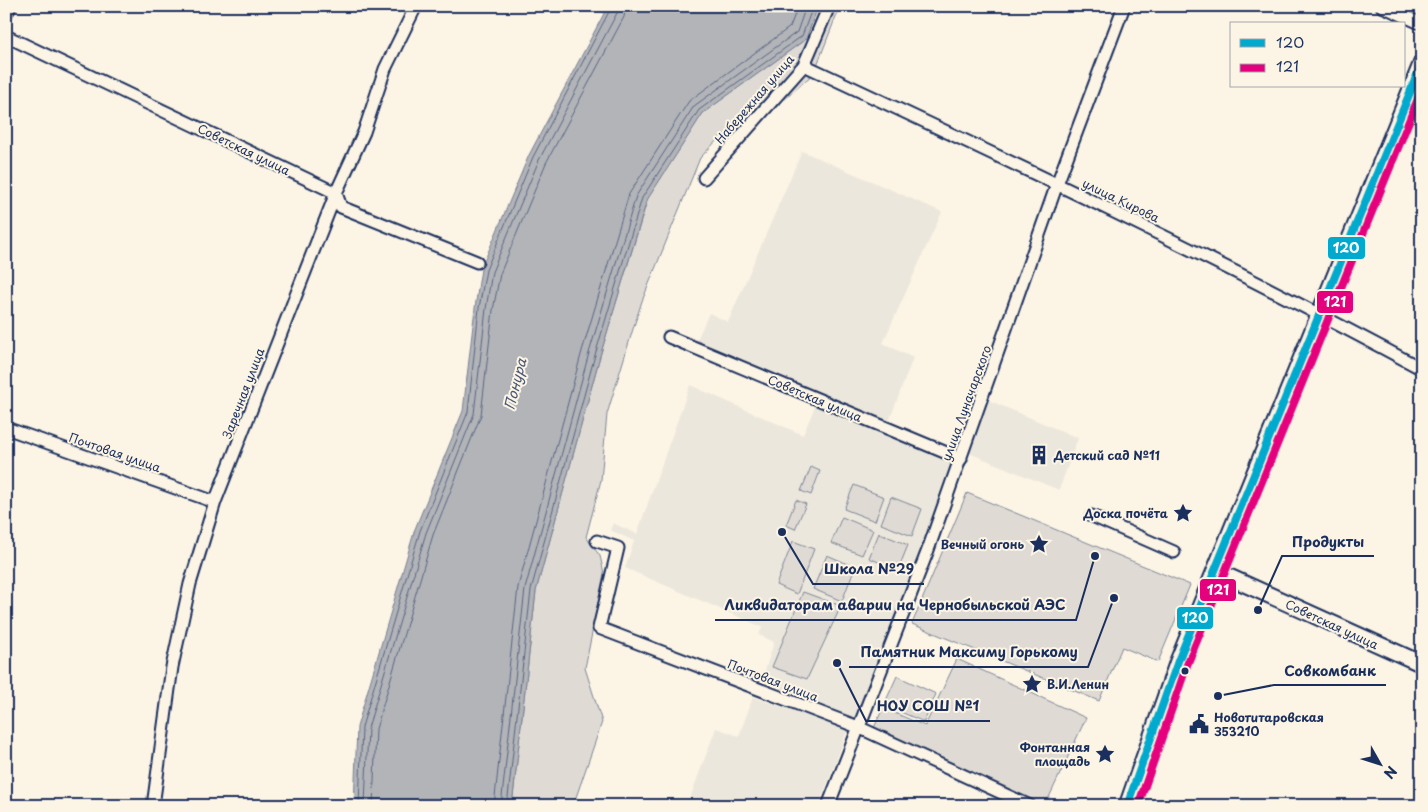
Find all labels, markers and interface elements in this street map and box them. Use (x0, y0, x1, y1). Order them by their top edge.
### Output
legend (1230, 22, 1406, 88)
text: 120 (1276, 30, 1304, 53)
street label: Набережная улица (710, 50, 798, 148)
text: 121 (1276, 54, 1299, 77)
street label: Советская улица (195, 119, 294, 179)
street label: улица Кирова (1080, 174, 1163, 227)
line badge: 120 (1327, 236, 1366, 260)
text: 120 (1333, 237, 1359, 258)
line badge: 121 (1316, 290, 1354, 314)
text: 121 (1324, 291, 1346, 312)
street label: улица Луначарского (937, 342, 995, 463)
street label: Заречная улица (217, 345, 269, 441)
water label: Понура (498, 355, 532, 412)
street label: Советская улица (765, 370, 865, 426)
street label: Почтовая улица (67, 428, 164, 476)
building icon: Детский сад №11 (1028, 444, 1050, 466)
place label: Детский сад №11 (1053, 446, 1160, 464)
place icon: Доска почёта (1172, 502, 1194, 524)
place label: Доска почёта (1082, 504, 1169, 522)
callout: Продукты (1282, 527, 1374, 556)
text: Продукты (1292, 531, 1364, 552)
place icon: Вечный огонь (1028, 533, 1050, 555)
place label: Вечный огонь (941, 535, 1024, 553)
callout: Школа №29 (813, 555, 924, 584)
text: Школа №29 (824, 558, 914, 579)
line badge: 121 (1199, 578, 1237, 602)
text: 121 (1207, 579, 1229, 600)
callout: Ликвидаторам аварии на Чернобыльской АЭС (715, 591, 1076, 620)
text: Ликвидаторам аварии на Чернобыльской АЭС (725, 594, 1065, 615)
street label: Советская улица (1283, 595, 1382, 654)
line badge: 120 (1176, 606, 1214, 630)
text: 120 (1182, 607, 1208, 628)
callout: Памятник Максиму Горькому (849, 638, 1088, 667)
text: Памятник Максиму Горькому (860, 641, 1078, 662)
street label: Почтовая улица (725, 654, 821, 706)
callout: Совкомбанк (1274, 656, 1386, 685)
text: Совкомбанк (1284, 660, 1376, 681)
unlabelled marker (1180, 666, 1190, 676)
place icon: В.И.Ленин (1021, 673, 1043, 695)
place label: В.И.Ленин (1047, 675, 1109, 693)
callout: НОУ СОШ №1 (866, 692, 990, 721)
text: НОУ СОШ №1 (877, 695, 980, 716)
place label: Новотитаровская 353210 (1214, 708, 1324, 740)
public building icon: Новотитаровская 353210 (1188, 713, 1210, 735)
place label: Фонтанная площадь (1020, 738, 1090, 770)
north arrow (1356, 740, 1406, 790)
place icon: Фонтанная площадь (1094, 743, 1116, 765)
text: N (1379, 762, 1402, 783)

